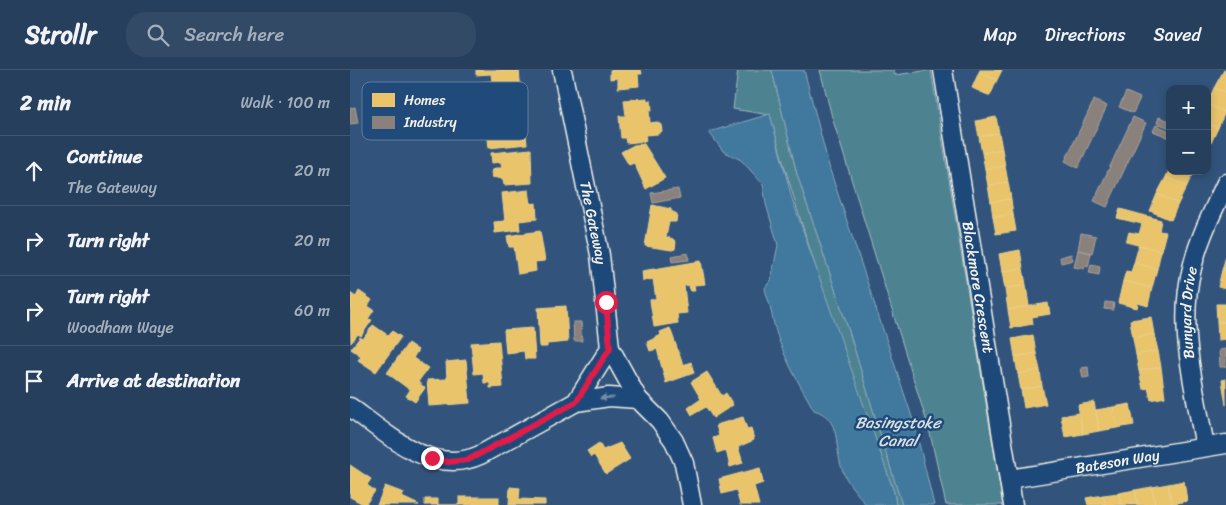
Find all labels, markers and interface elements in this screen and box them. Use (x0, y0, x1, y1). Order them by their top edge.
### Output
search box (126, 12, 476, 57)
text: Strollr (25, 14, 96, 56)
text: Search here (184, 18, 284, 51)
text: Map (984, 19, 1017, 51)
text: Directions (1045, 19, 1126, 51)
text: Saved (1154, 19, 1201, 51)
icon: search (144, 21, 172, 49)
legend (362, 82, 528, 140)
text: 2 min (20, 84, 71, 122)
map controls (1166, 85, 1211, 175)
button: + (1166, 85, 1211, 130)
text: Walk · 100 m (240, 88, 330, 117)
text: Homes (404, 88, 446, 113)
text: Industry (403, 110, 458, 135)
button: − (1166, 130, 1211, 175)
text: Continue (67, 140, 143, 173)
text: 20 m (294, 156, 330, 185)
icon: ahead (20, 157, 48, 185)
text: The Gateway (67, 173, 157, 202)
street label: The Gateway (572, 179, 614, 266)
street label: Blackmore Crescent (955, 219, 1001, 356)
text: Turn right (67, 224, 149, 257)
text: 20 m (294, 226, 330, 255)
icon: right (20, 227, 48, 255)
street label: Bunyard Drive (1173, 263, 1205, 360)
text: Turn right (67, 280, 149, 313)
route start (595, 291, 618, 314)
text: 60 m (294, 296, 330, 325)
icon: right (20, 297, 48, 325)
text: Woodham Waye (67, 313, 174, 342)
text: Arrive at destination (67, 364, 240, 397)
icon: arrive (20, 367, 48, 395)
one-way arrow (599, 394, 615, 402)
water label: Basingstoke Canal (855, 408, 943, 455)
street label: Bateson Way (1074, 442, 1162, 481)
route end (421, 447, 444, 470)

